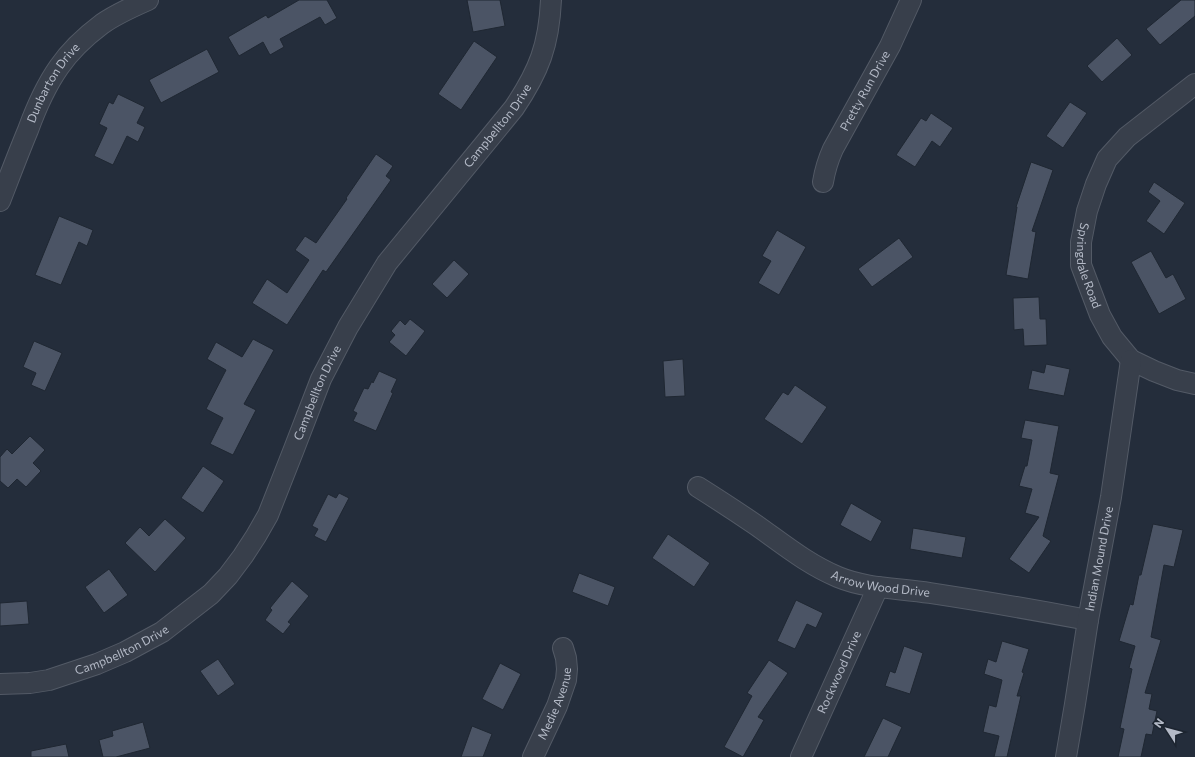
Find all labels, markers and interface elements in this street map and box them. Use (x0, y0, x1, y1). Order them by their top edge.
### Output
street label: Dunbarton Drive (23, 40, 82, 124)
street label: Pretty Run Drive (836, 48, 892, 133)
street label: Campbellton Drive (460, 81, 534, 170)
street label: Springdale Road (1075, 222, 1105, 310)
street label: Campbellton Drive (290, 343, 343, 442)
street label: Indian Mound Drive (1082, 505, 1115, 612)
street label: Arrow Wood Drive (829, 567, 931, 599)
street label: Campbellton Drive (73, 622, 171, 677)
street label: Rockwood Drive (814, 628, 863, 715)
street label: Medie Avenue (534, 667, 573, 742)
north arrow (1147, 709, 1187, 749)
text: N (1151, 716, 1166, 730)

